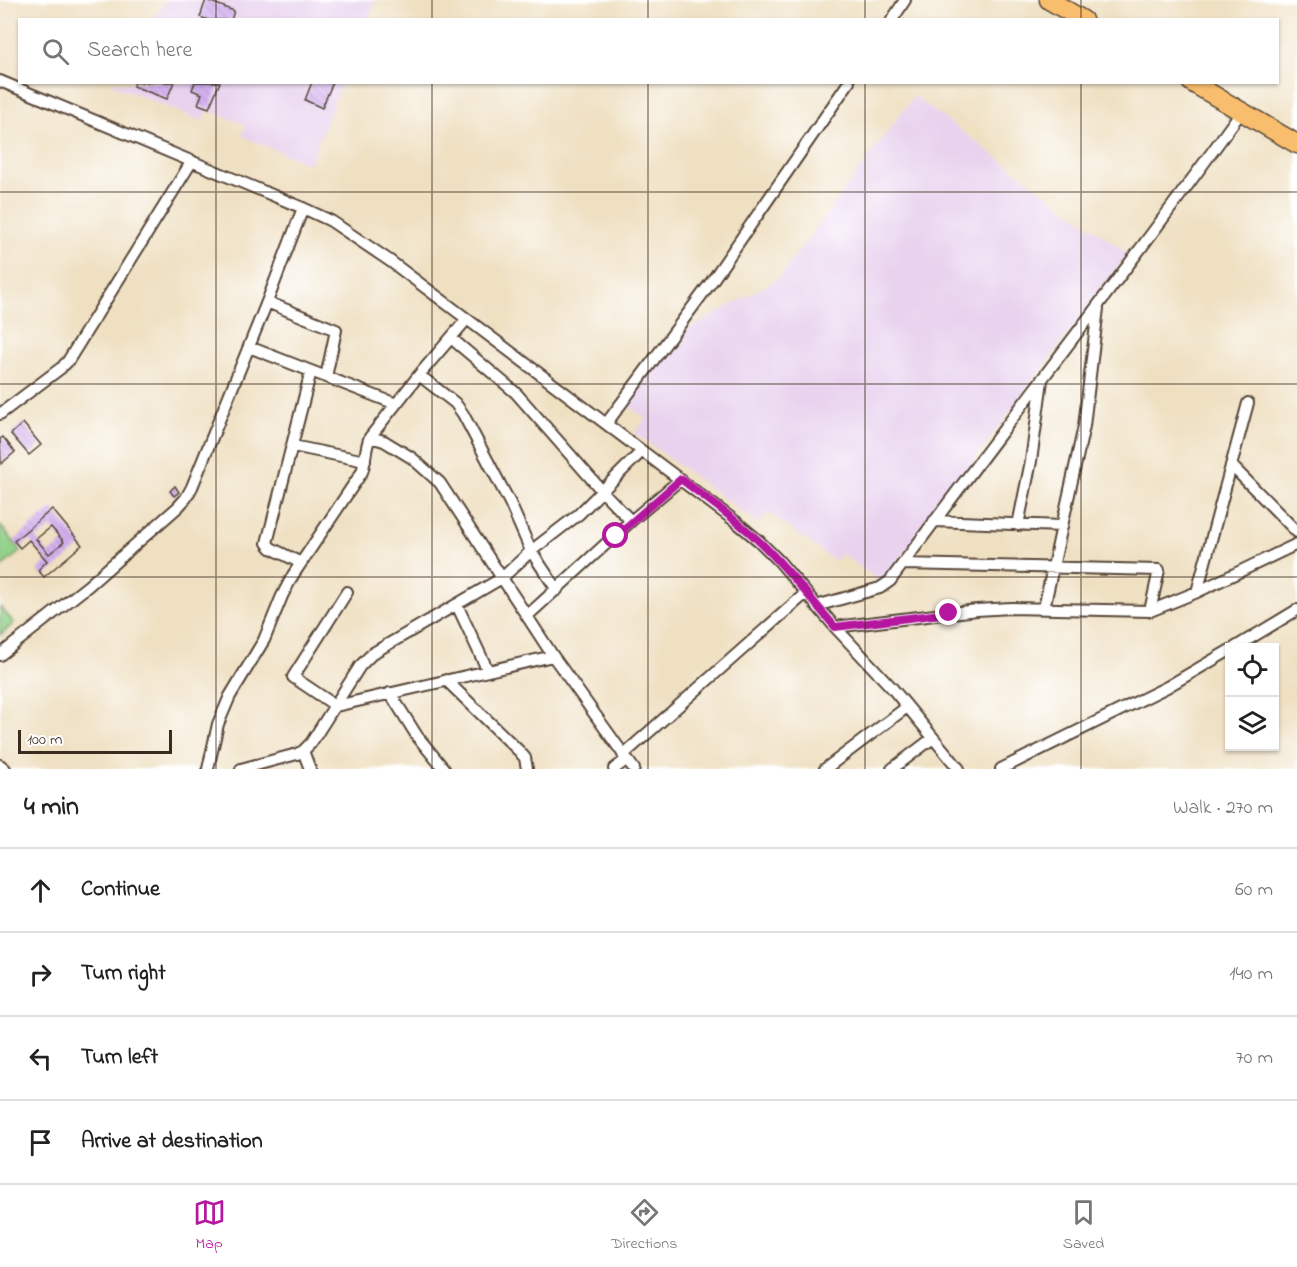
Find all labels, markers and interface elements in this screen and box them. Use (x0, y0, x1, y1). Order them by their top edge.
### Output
search box (18, 18, 1279, 84)
icon: search (39, 35, 72, 68)
text: Search here (87, 35, 192, 67)
route start (602, 522, 628, 548)
route end (935, 599, 961, 625)
map controls (1225, 643, 1279, 751)
button: locate (1225, 643, 1279, 697)
button: layers (1225, 697, 1279, 751)
scale bar (18, 727, 172, 754)
text: 100 m (27, 728, 62, 752)
text: 4 min (24, 789, 79, 827)
text: Walk · 270 m (1173, 794, 1273, 823)
icon: ahead (24, 874, 57, 907)
text: Continue (81, 874, 160, 906)
text: 60 m (1235, 876, 1273, 905)
icon: right (24, 958, 57, 991)
text: Turn right (81, 958, 166, 990)
text: 140 m (1229, 960, 1273, 989)
icon: left (24, 1042, 57, 1075)
text: Turn left (81, 1042, 158, 1074)
text: 70 m (1236, 1044, 1273, 1073)
icon: arrive (24, 1126, 57, 1159)
text: Arrive at destination (81, 1126, 263, 1158)
tab: Map (193, 1196, 226, 1256)
tab: Directions (611, 1196, 677, 1256)
tab: Saved (1063, 1196, 1104, 1256)

